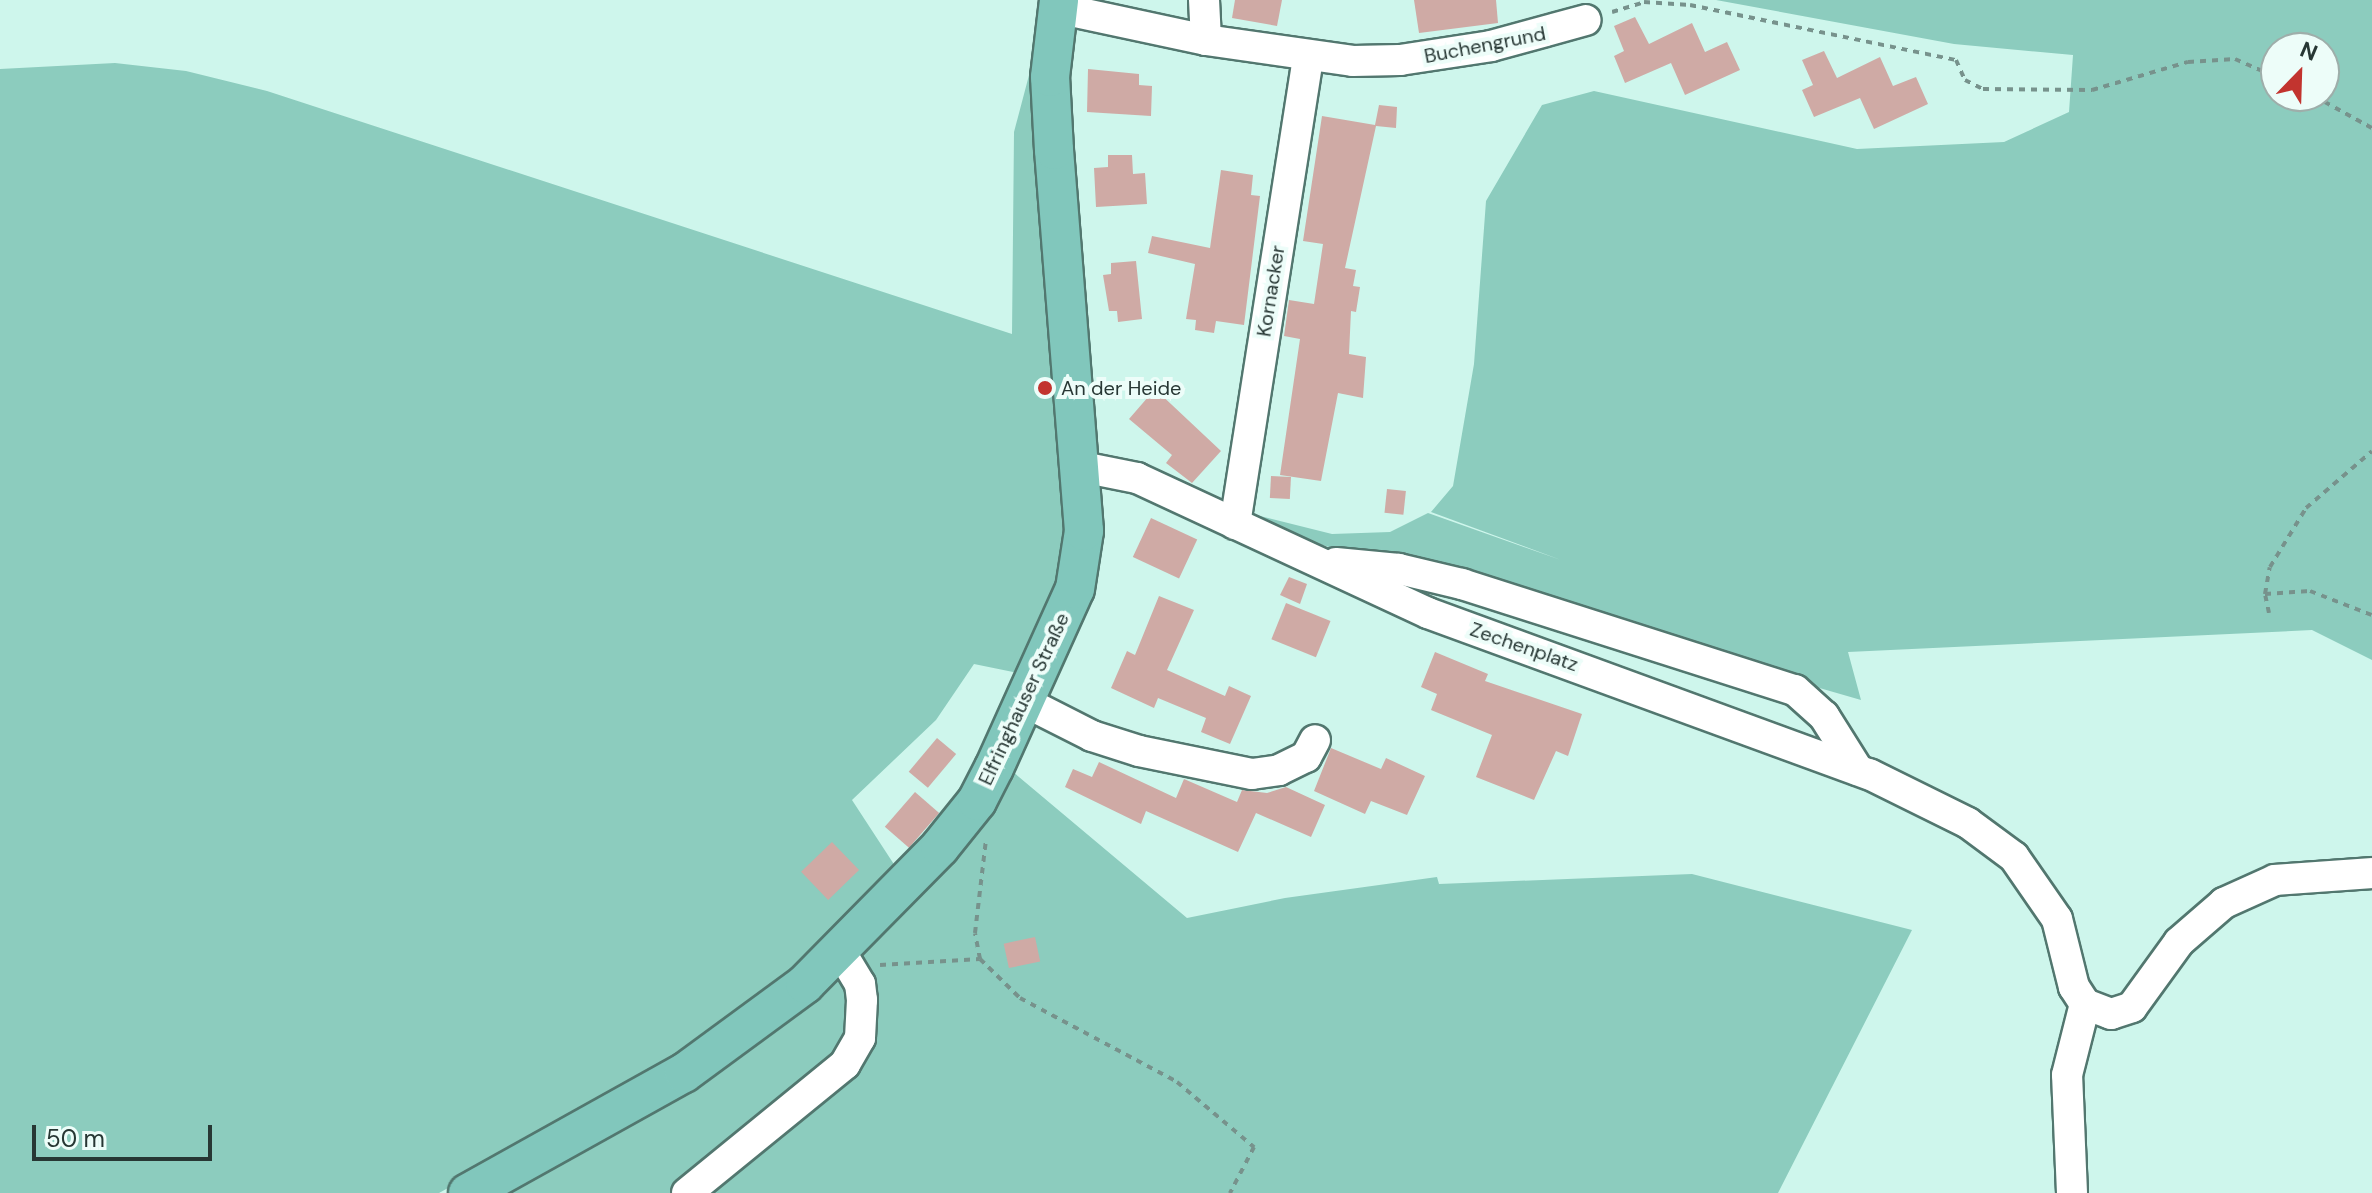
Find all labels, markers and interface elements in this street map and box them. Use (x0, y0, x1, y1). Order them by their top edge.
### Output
street label: Buchengrund (1422, 21, 1548, 69)
north arrow (2260, 32, 2340, 112)
text: N (2296, 35, 2322, 68)
street label: Kornacker (1252, 244, 1290, 338)
place label: An der Heide (1061, 376, 1181, 400)
marker: An der Heide (1036, 379, 1054, 397)
street label: Elfringhauser Straße (974, 609, 1074, 789)
street label: Zechenplatz (1467, 617, 1581, 677)
scale bar (36, 1109, 216, 1159)
text: 50 m (46, 1123, 105, 1154)

